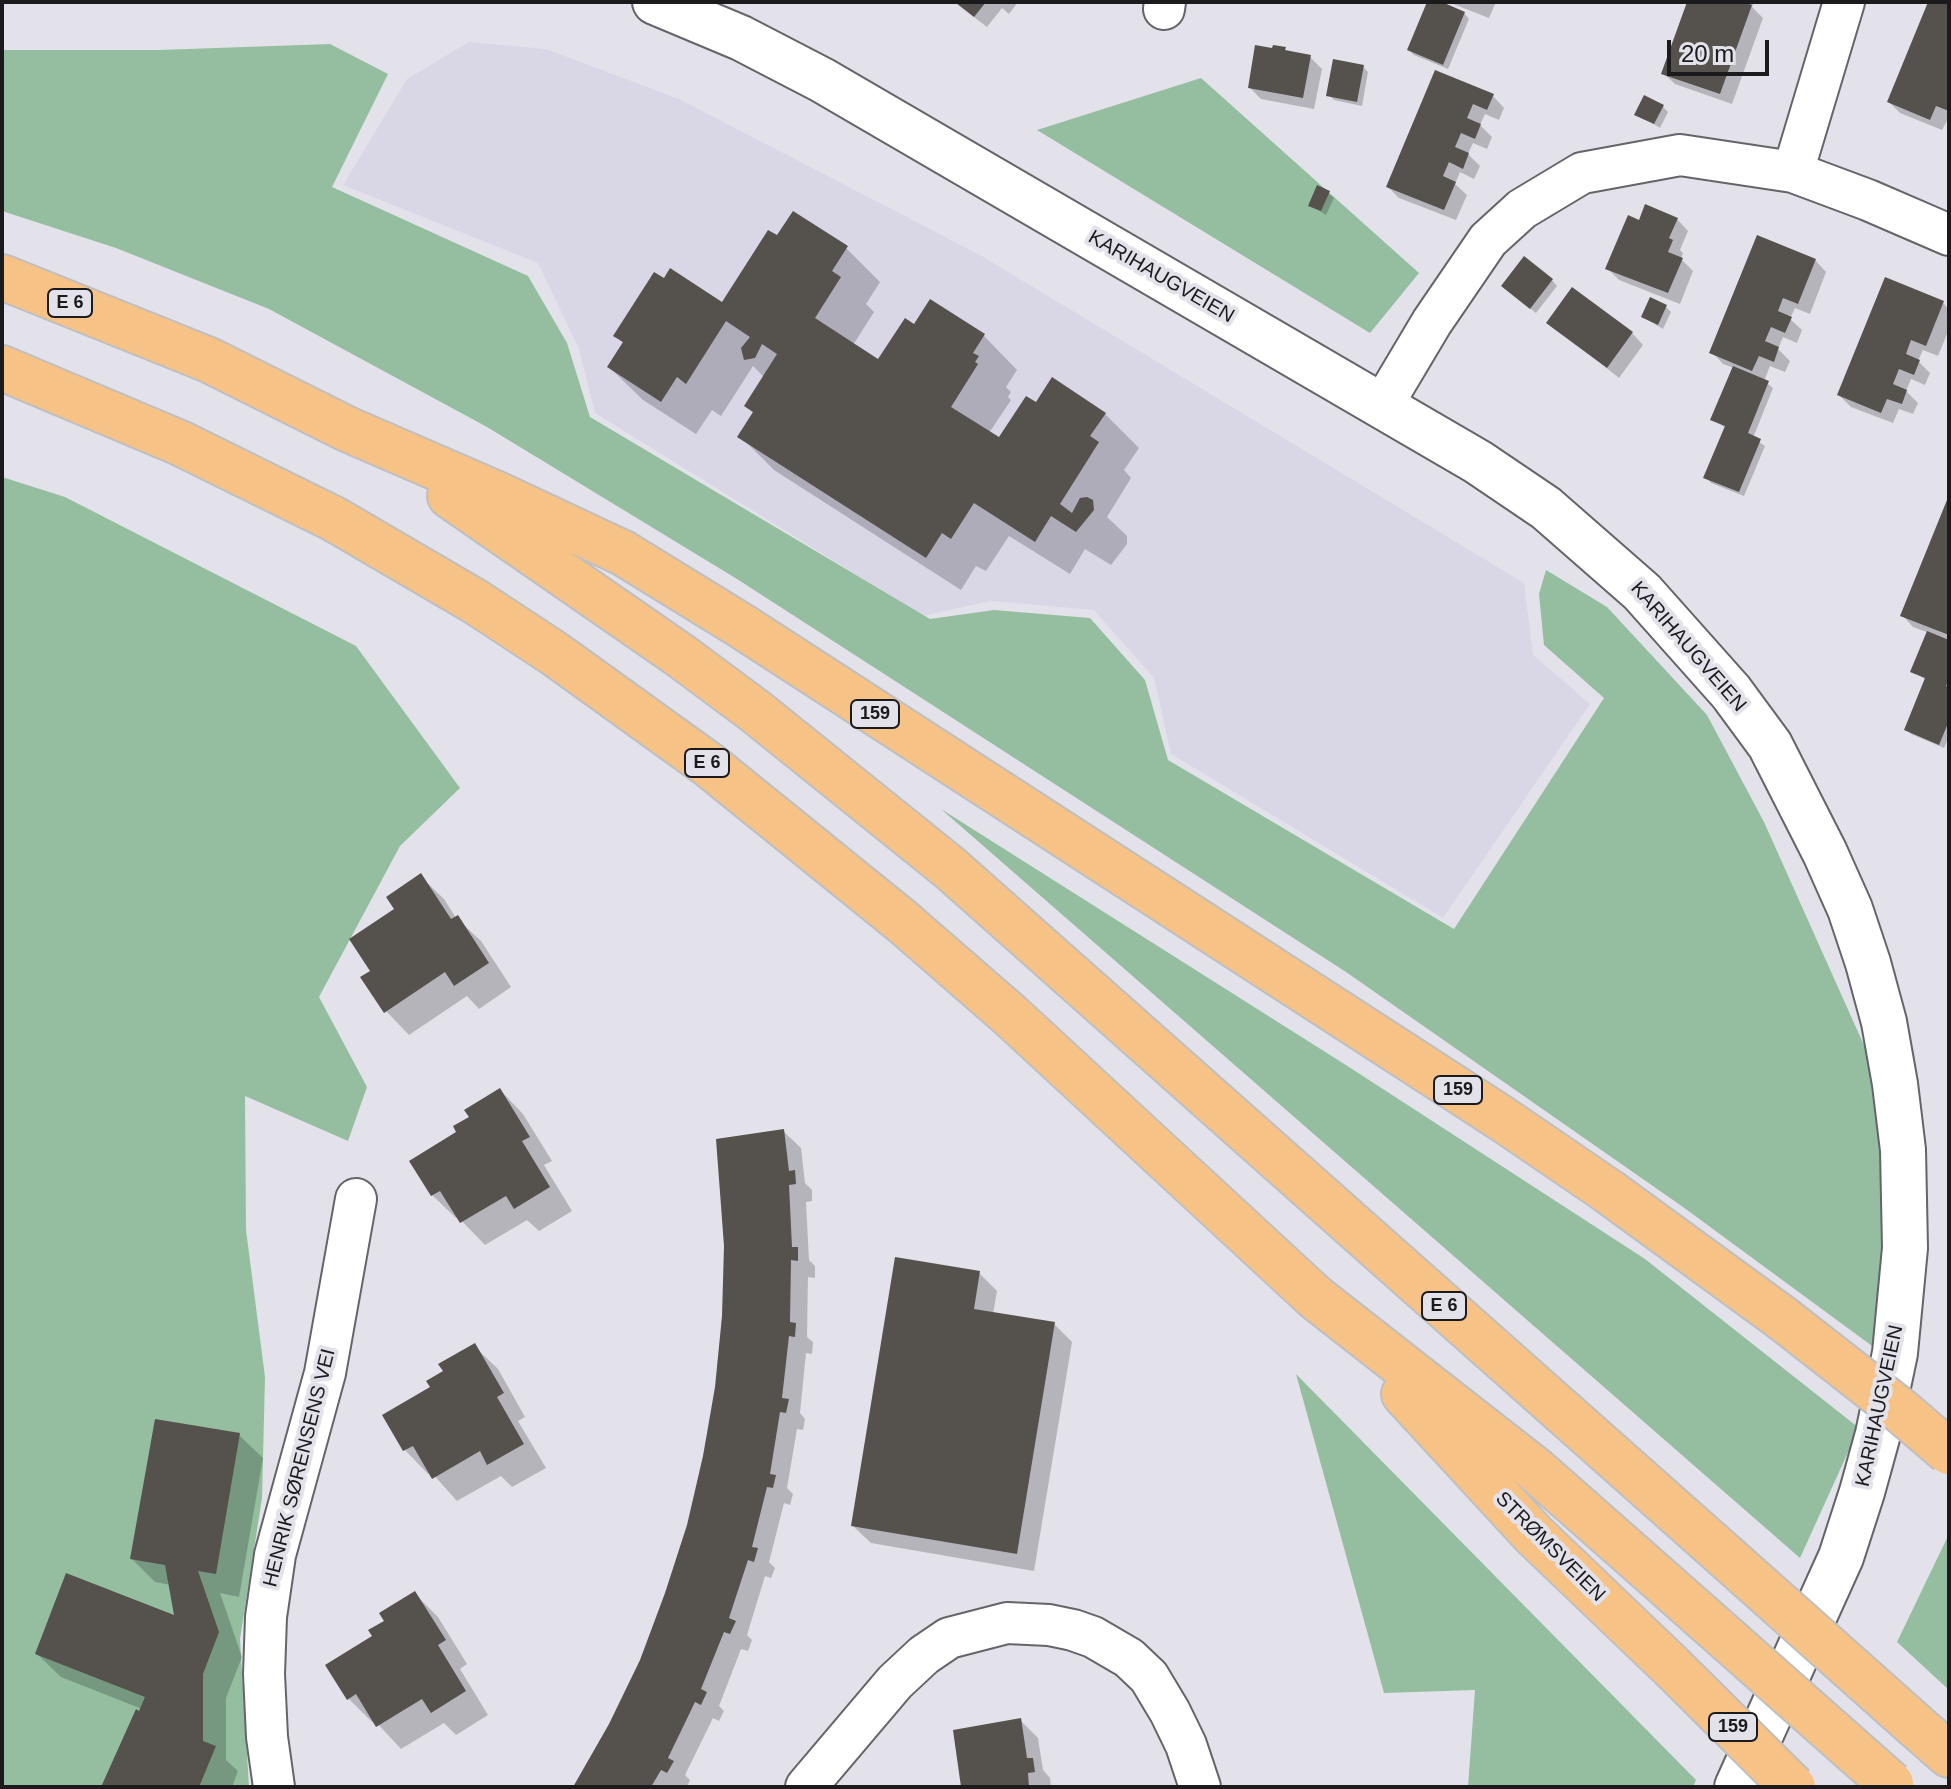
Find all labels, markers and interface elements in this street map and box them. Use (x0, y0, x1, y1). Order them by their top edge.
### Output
scale bar (1671, 24, 1773, 74)
text: 20 m (1681, 40, 1734, 67)
street label: KARIHAUGVEIEN (1084, 225, 1238, 329)
road number: E 6 (48, 289, 92, 317)
street label: KARIHAUGVEIEN (1625, 577, 1751, 717)
road number: 159 (851, 700, 899, 728)
road number: E 6 (685, 749, 729, 777)
road number: 159 (1434, 1076, 1482, 1104)
road number: E 6 (1422, 1292, 1466, 1320)
street label: KARIHAUGVEIEN (1851, 1323, 1909, 1489)
street label: HENRIK SØRENSENS VEI (259, 1346, 341, 1590)
street label: STRØMSVEIEN (1490, 1487, 1610, 1607)
road number: 159 (1709, 1713, 1757, 1741)

